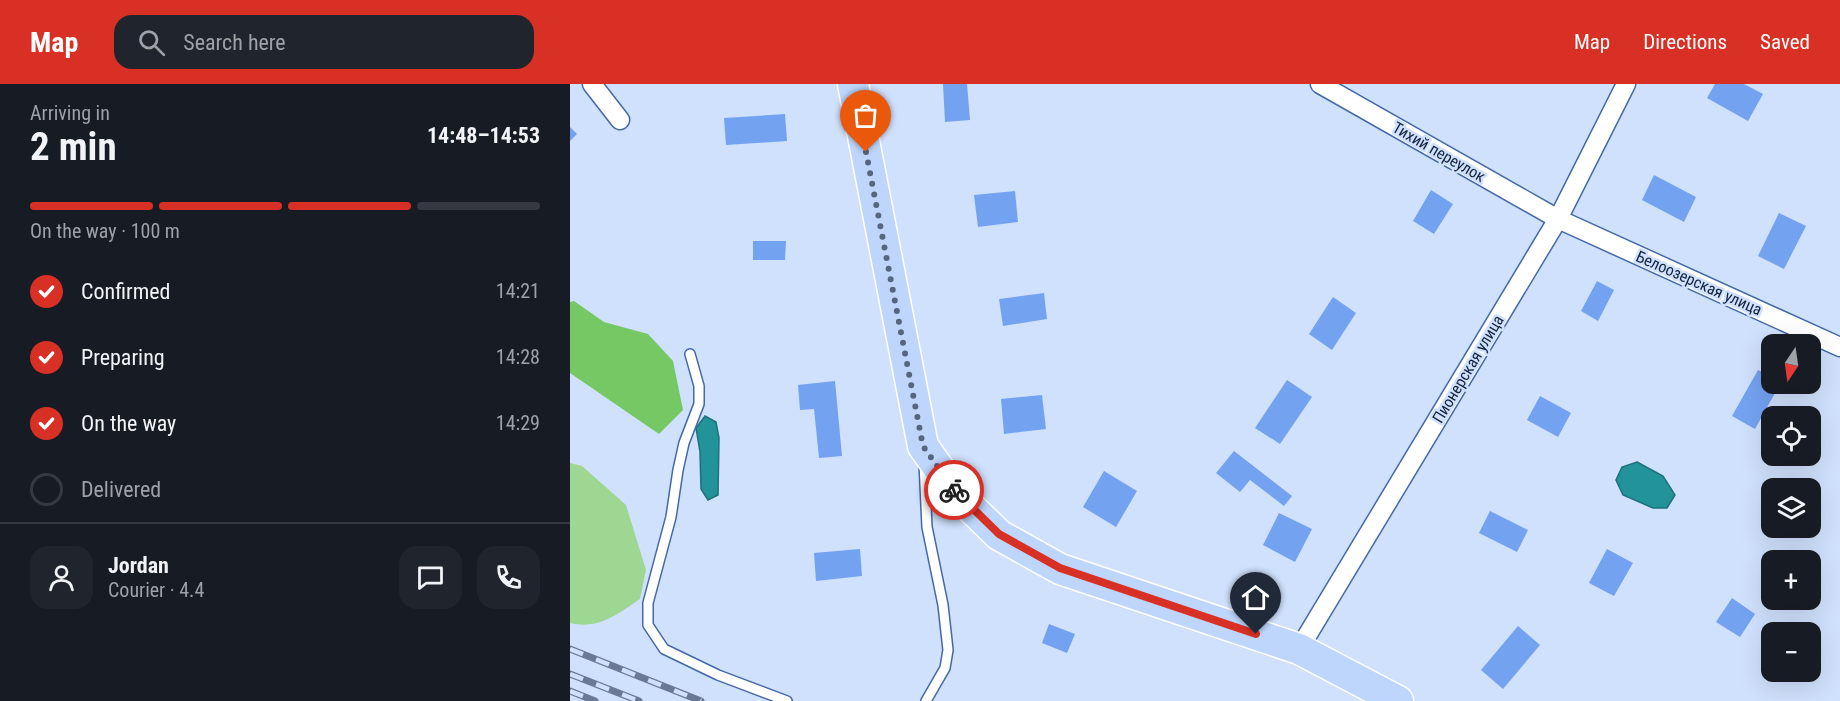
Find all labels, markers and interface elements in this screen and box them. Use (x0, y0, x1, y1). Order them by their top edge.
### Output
search box (114, 15, 534, 69)
text: Map (30, 26, 78, 59)
icon: search (135, 26, 168, 59)
text: Search here (183, 30, 286, 55)
text: Map (1574, 30, 1610, 54)
text: Directions (1643, 30, 1727, 54)
text: Saved (1760, 30, 1810, 54)
pin (840, 90, 891, 152)
icon: bag (849, 99, 882, 132)
text: Arriving in (30, 101, 110, 125)
street label: Тихий переулок (1389, 118, 1489, 186)
text: 14:48–14:53 (427, 123, 540, 148)
text: 2 min (30, 124, 117, 170)
text: On the way · 100 m (30, 219, 180, 243)
street label: Белоозерская улица (1633, 247, 1765, 319)
icon: check (30, 275, 63, 308)
text: Confirmed (81, 279, 170, 304)
text: 14:21 (496, 279, 540, 303)
street label: Пионерская улица (1428, 312, 1508, 426)
north arrow (1761, 334, 1821, 394)
map controls (1761, 334, 1821, 682)
icon: check (30, 341, 63, 374)
text: Preparing (81, 345, 165, 370)
text: 14:28 (496, 345, 540, 369)
button: locate (1761, 406, 1821, 466)
icon: check (30, 407, 63, 440)
text: On the way (81, 411, 176, 436)
text: 14:29 (496, 411, 540, 435)
courier (924, 460, 984, 520)
icon: bike (938, 474, 971, 507)
text: Delivered (81, 477, 161, 502)
button: layers (1761, 478, 1821, 538)
button: person (30, 546, 93, 609)
button: chat (399, 546, 462, 609)
button: phone (477, 546, 540, 609)
button: + (1761, 550, 1821, 610)
text: Jordan (108, 553, 169, 578)
pin (1230, 572, 1281, 634)
text: Courier · 4.4 (108, 578, 204, 602)
icon: home (1239, 581, 1272, 614)
button: − (1761, 622, 1821, 682)

